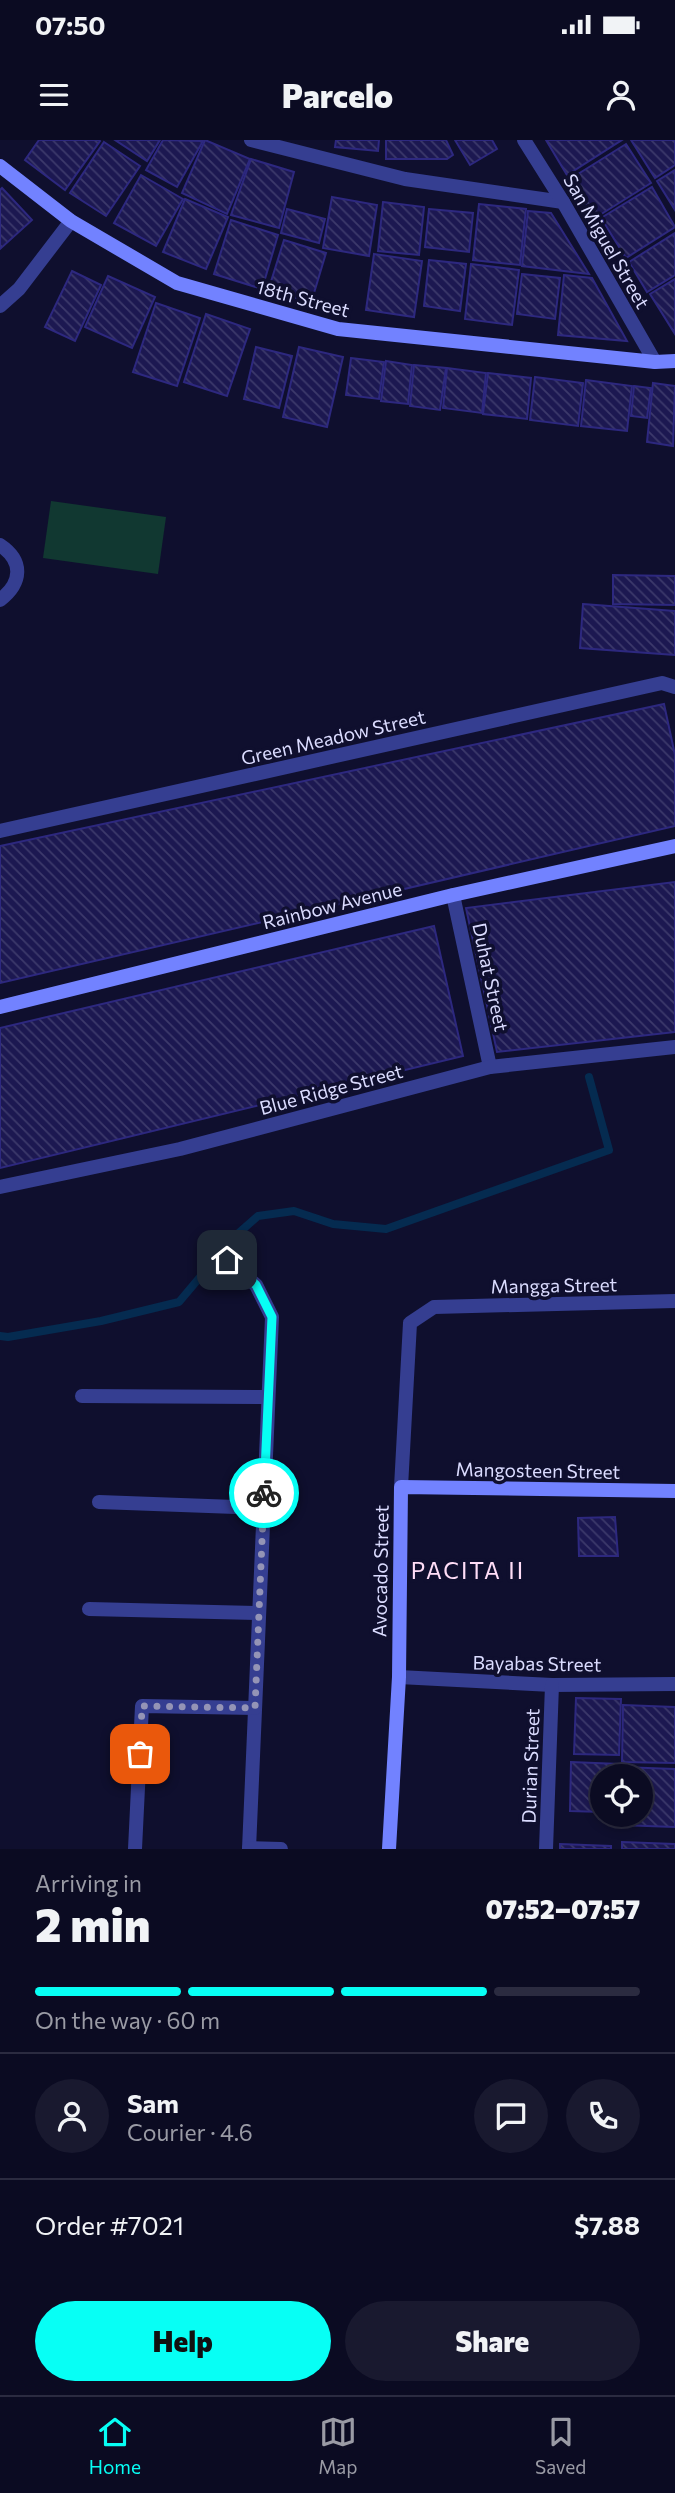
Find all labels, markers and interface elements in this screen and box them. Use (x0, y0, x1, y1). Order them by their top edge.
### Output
text: 07:50 (35, 9, 106, 40)
text: Parcelo (282, 75, 393, 115)
icon: menu (35, 76, 73, 114)
icon: person (602, 76, 640, 114)
street label: San Miguel Street (559, 170, 655, 313)
street label: 18th Street (254, 275, 352, 322)
street label: Green Meadow Street (239, 705, 428, 769)
street label: Rainbow Avenue (260, 877, 404, 933)
street label: Duhat Street (468, 921, 514, 1034)
street label: Blue Ridge Street (257, 1059, 405, 1119)
pin (197, 1230, 257, 1290)
icon: home (208, 1241, 246, 1279)
street label: Mangga Street (491, 1272, 618, 1298)
street label: Mangosteen Street (455, 1457, 621, 1483)
courier (229, 1458, 299, 1528)
icon: bike (245, 1474, 283, 1512)
street label: Avocado Street (367, 1505, 393, 1637)
district label: PACITA II (411, 1556, 525, 1584)
street label: Bayabas Street (472, 1650, 602, 1676)
street label: Durian Street (516, 1708, 544, 1824)
pin (110, 1724, 170, 1784)
icon: bag (121, 1735, 159, 1773)
map controls (590, 1764, 653, 1827)
button: locate (590, 1764, 653, 1827)
text: Arriving in (35, 1869, 142, 1897)
text: 07:52–07:57 (485, 1893, 640, 1924)
text: 2 min (35, 1895, 151, 1951)
text: On the way · 60 m (35, 2006, 220, 2034)
button: person (35, 2079, 109, 2153)
button: chat (474, 2079, 548, 2153)
button: phone (566, 2079, 640, 2153)
text: Sam (127, 2087, 179, 2118)
text: Courier · 4.6 (127, 2118, 253, 2146)
text: Order #7021 (35, 2209, 184, 2240)
text: $7.88 (574, 2209, 640, 2240)
button: Help (35, 2301, 331, 2381)
button: Share (345, 2301, 640, 2381)
tab: Home (89, 2413, 141, 2478)
tab: Map (318, 2413, 358, 2478)
tab: Saved (535, 2413, 586, 2478)

